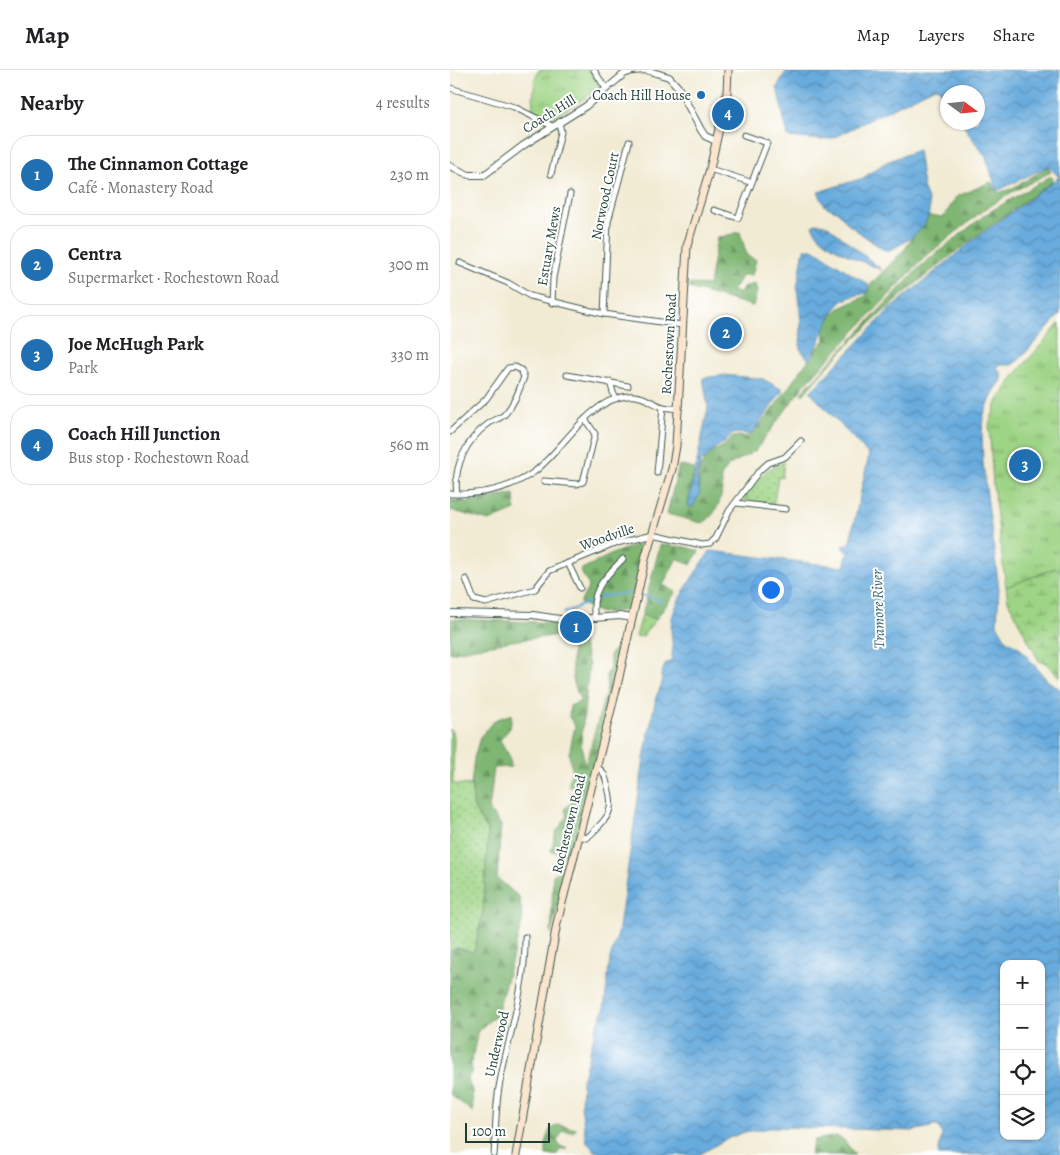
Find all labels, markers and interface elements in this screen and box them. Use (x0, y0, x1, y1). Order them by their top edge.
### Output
text: Map (25, 19, 69, 51)
text: Map (857, 23, 890, 47)
text: Layers (918, 23, 965, 47)
text: Share (993, 23, 1035, 47)
north arrow (940, 85, 985, 130)
place label: Coach Hill House (592, 86, 691, 105)
text: Nearby (20, 89, 83, 117)
marker: Coach Hill House (695, 89, 707, 101)
street label: Coach Hill (519, 90, 580, 138)
text: 4 results (376, 92, 430, 114)
pin: 4 (712, 95, 744, 133)
street label: Norwood Court (586, 150, 624, 242)
text: The Cinnamon Cottage (68, 151, 248, 177)
text: 1 (34, 164, 40, 186)
text: 230 m (390, 164, 429, 186)
text: Café · Monastery Road (68, 177, 213, 199)
street label: Estuary Mews (533, 205, 565, 287)
text: Centra (68, 241, 122, 267)
text: 2 (33, 254, 41, 276)
text: 300 m (389, 254, 429, 276)
text: Supermarket · Rochestown Road (68, 267, 279, 289)
street label: Rochestown Road (657, 292, 681, 395)
pin: 2 (710, 314, 742, 352)
text: Joe McHugh Park (68, 331, 204, 357)
text: 3 (34, 344, 40, 366)
text: 330 m (391, 344, 429, 366)
text: Park (68, 357, 98, 379)
text: Coach Hill Junction (68, 421, 221, 447)
text: 4 (33, 434, 41, 456)
text: 560 m (390, 434, 429, 456)
pin: 3 (1009, 446, 1041, 484)
text: Bus stop · Rochestown Road (68, 447, 249, 469)
street label: Woodville (576, 519, 637, 556)
water label: Tramore River (867, 569, 889, 649)
your location (758, 577, 784, 603)
pin: 1 (560, 608, 592, 646)
street label: Rochestown Road (548, 772, 591, 875)
map controls (1000, 960, 1045, 1140)
button: + (1000, 960, 1045, 1005)
button: − (1000, 1005, 1045, 1050)
street label: Underwood (480, 1009, 514, 1079)
button: locate (1000, 1050, 1045, 1095)
button: layers (1000, 1095, 1045, 1140)
scale bar (465, 1120, 550, 1143)
text: 100 m (472, 1122, 506, 1141)

